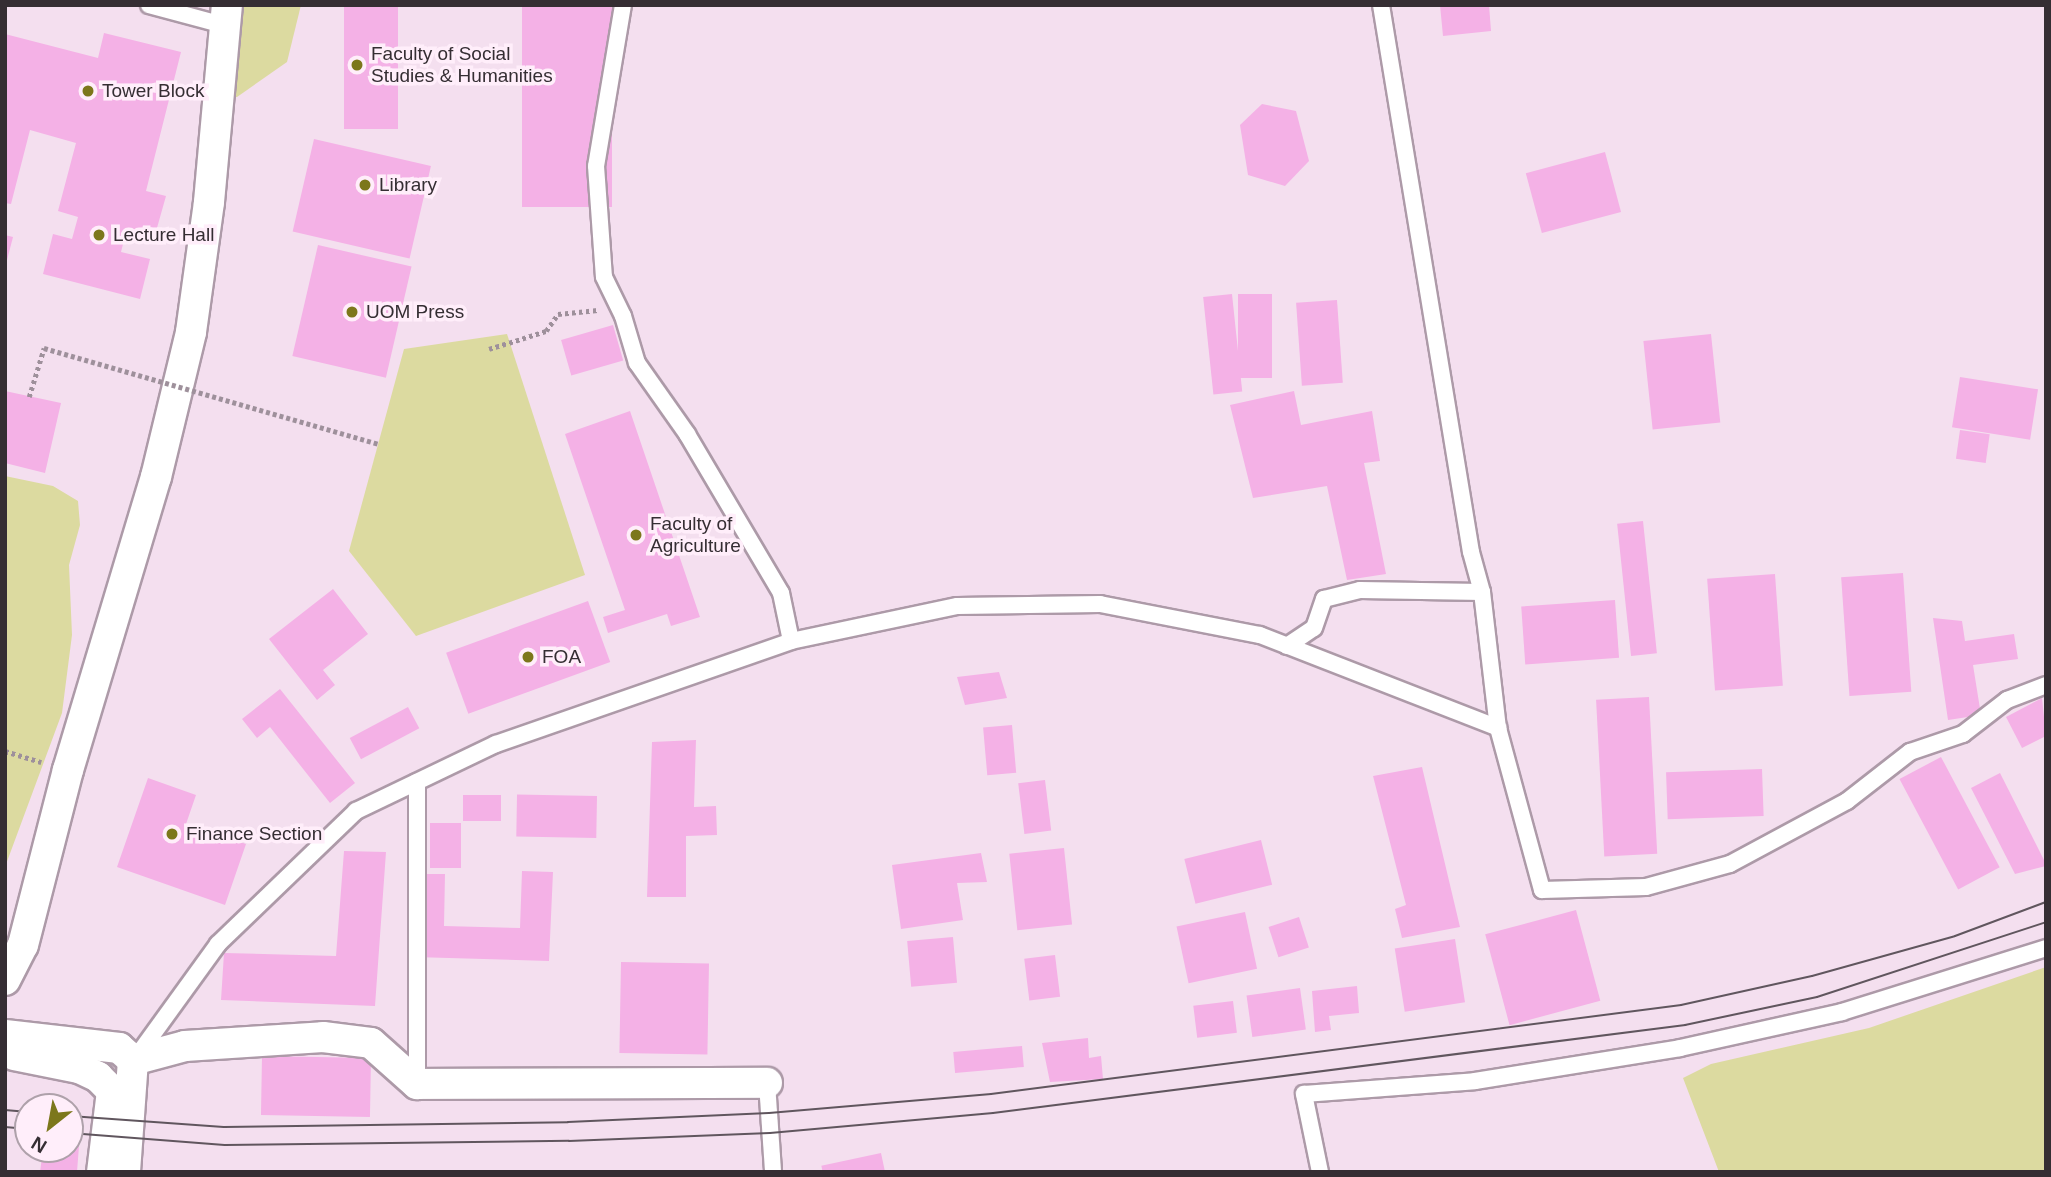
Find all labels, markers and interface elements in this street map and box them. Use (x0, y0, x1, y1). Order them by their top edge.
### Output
place label: Faculty of Social Studies & Humanities (371, 43, 553, 87)
marker: Faculty of Social Studies & Humanities (349, 57, 365, 73)
place label: Tower Block (102, 80, 204, 102)
marker: Tower Block (80, 83, 96, 99)
place label: Library (379, 174, 437, 196)
marker: Library (357, 177, 373, 193)
place label: Lecture Hall (113, 224, 214, 246)
marker: Lecture Hall (91, 227, 107, 243)
place label: UOM Press (366, 301, 464, 323)
marker: UOM Press (344, 304, 360, 320)
place label: Faculty of Agriculture (650, 513, 741, 557)
marker: Faculty of Agriculture (628, 527, 644, 543)
place label: FOA (542, 646, 581, 668)
marker: FOA (520, 649, 536, 665)
place label: Finance Section (186, 823, 322, 845)
marker: Finance Section (164, 826, 180, 842)
north arrow (14, 1093, 84, 1163)
text: N (28, 1132, 50, 1157)

